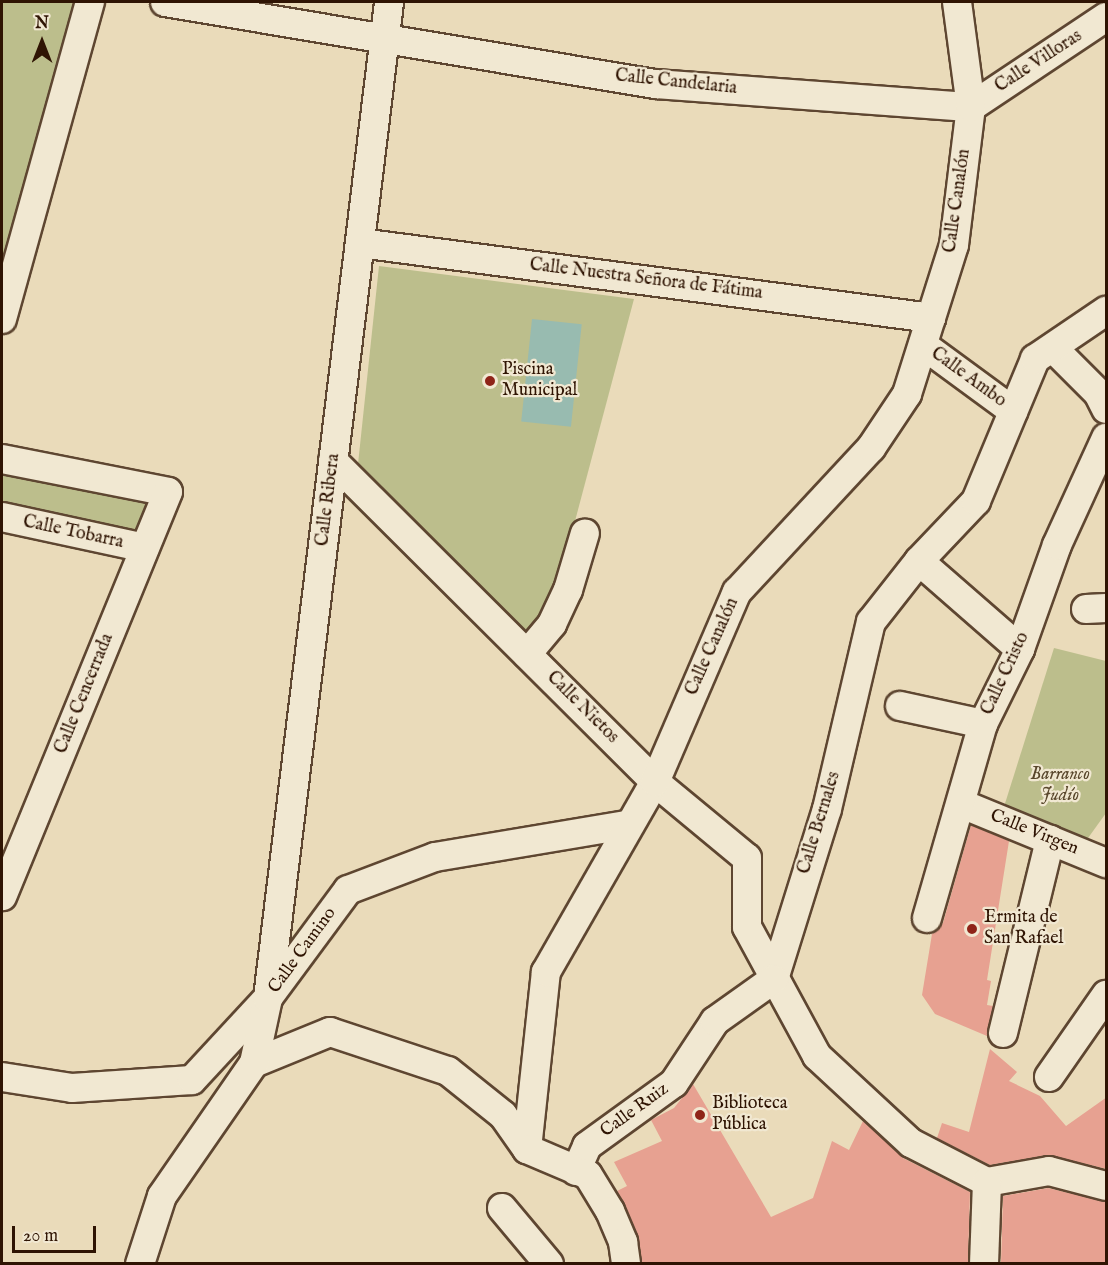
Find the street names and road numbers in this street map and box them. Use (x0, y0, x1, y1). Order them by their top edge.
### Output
street label: Calle Villoras (991, 26, 1087, 98)
street label: Calle Candelaria (614, 66, 738, 100)
street label: Calle Canalón (940, 148, 976, 254)
street label: Calle Nuestra Señora de Fátima (528, 255, 764, 305)
street label: Calle Ambo (926, 343, 1010, 413)
street label: Calle Ribera (313, 452, 345, 548)
street label: Calle Tobarra (21, 512, 125, 554)
street label: Calle Canalón (682, 595, 744, 699)
street label: Calle Cristo (977, 629, 1035, 719)
street label: Calle Cencerrada (51, 631, 119, 757)
street label: Calle Nietos (541, 667, 623, 749)
street label: Calle Bernales (794, 769, 846, 877)
street label: Calle Virgen (987, 805, 1081, 861)
street label: Calle Camino (265, 904, 341, 998)
street label: Calle Ruiz (597, 1079, 673, 1143)

